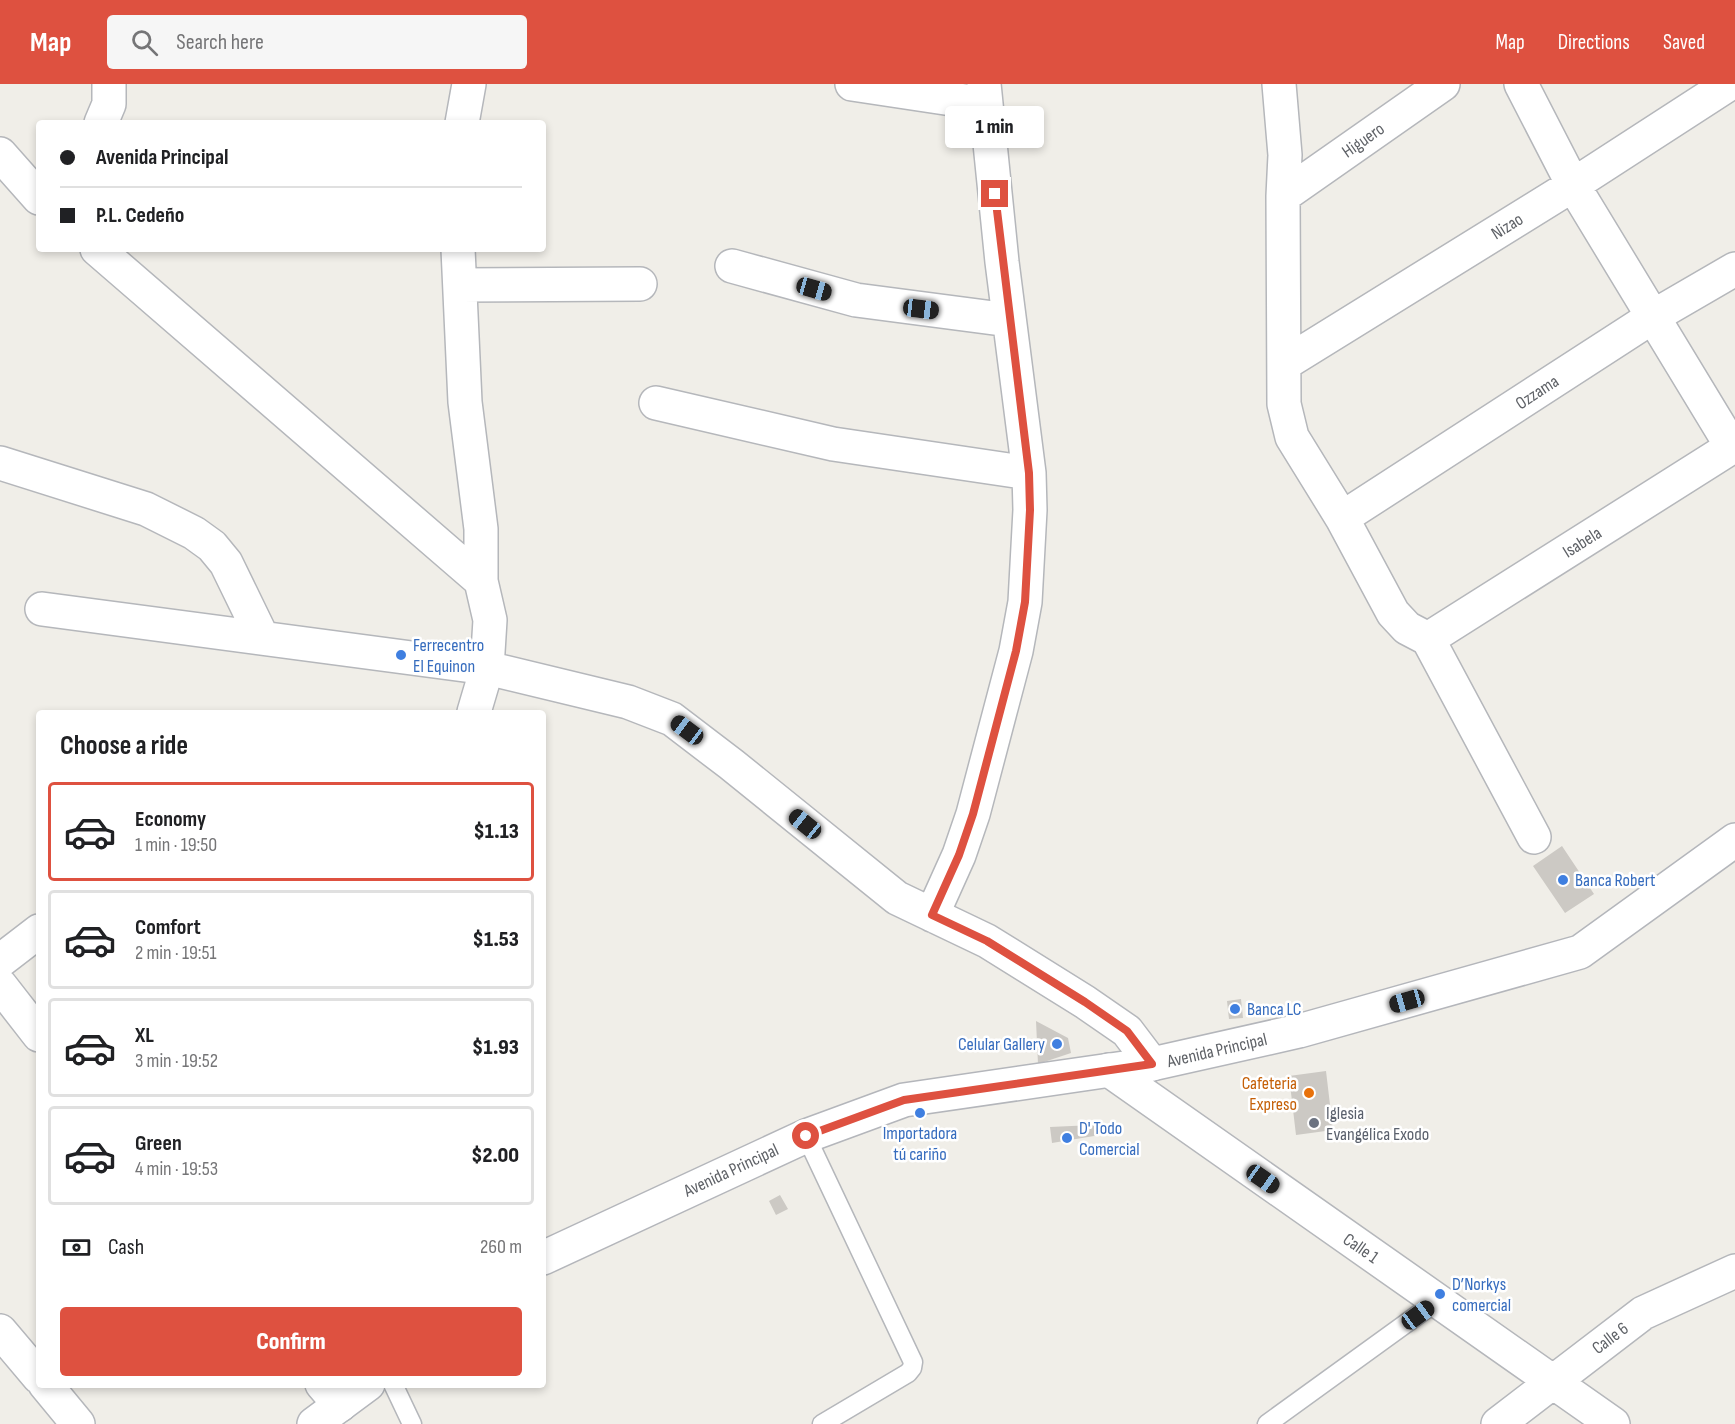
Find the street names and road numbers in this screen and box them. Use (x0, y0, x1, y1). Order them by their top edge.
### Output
street label: Higuero (1338, 118, 1388, 162)
street label: Nizao (1488, 209, 1527, 244)
street label: Ozzama (1512, 371, 1563, 414)
street label: Isabela (1559, 522, 1606, 562)
street label: Avenida Principal (1164, 1029, 1269, 1072)
street label: Avenida Principal (680, 1139, 782, 1202)
street label: Calle 1 (1339, 1229, 1383, 1268)
street label: Calle 6 (1588, 1318, 1633, 1359)

